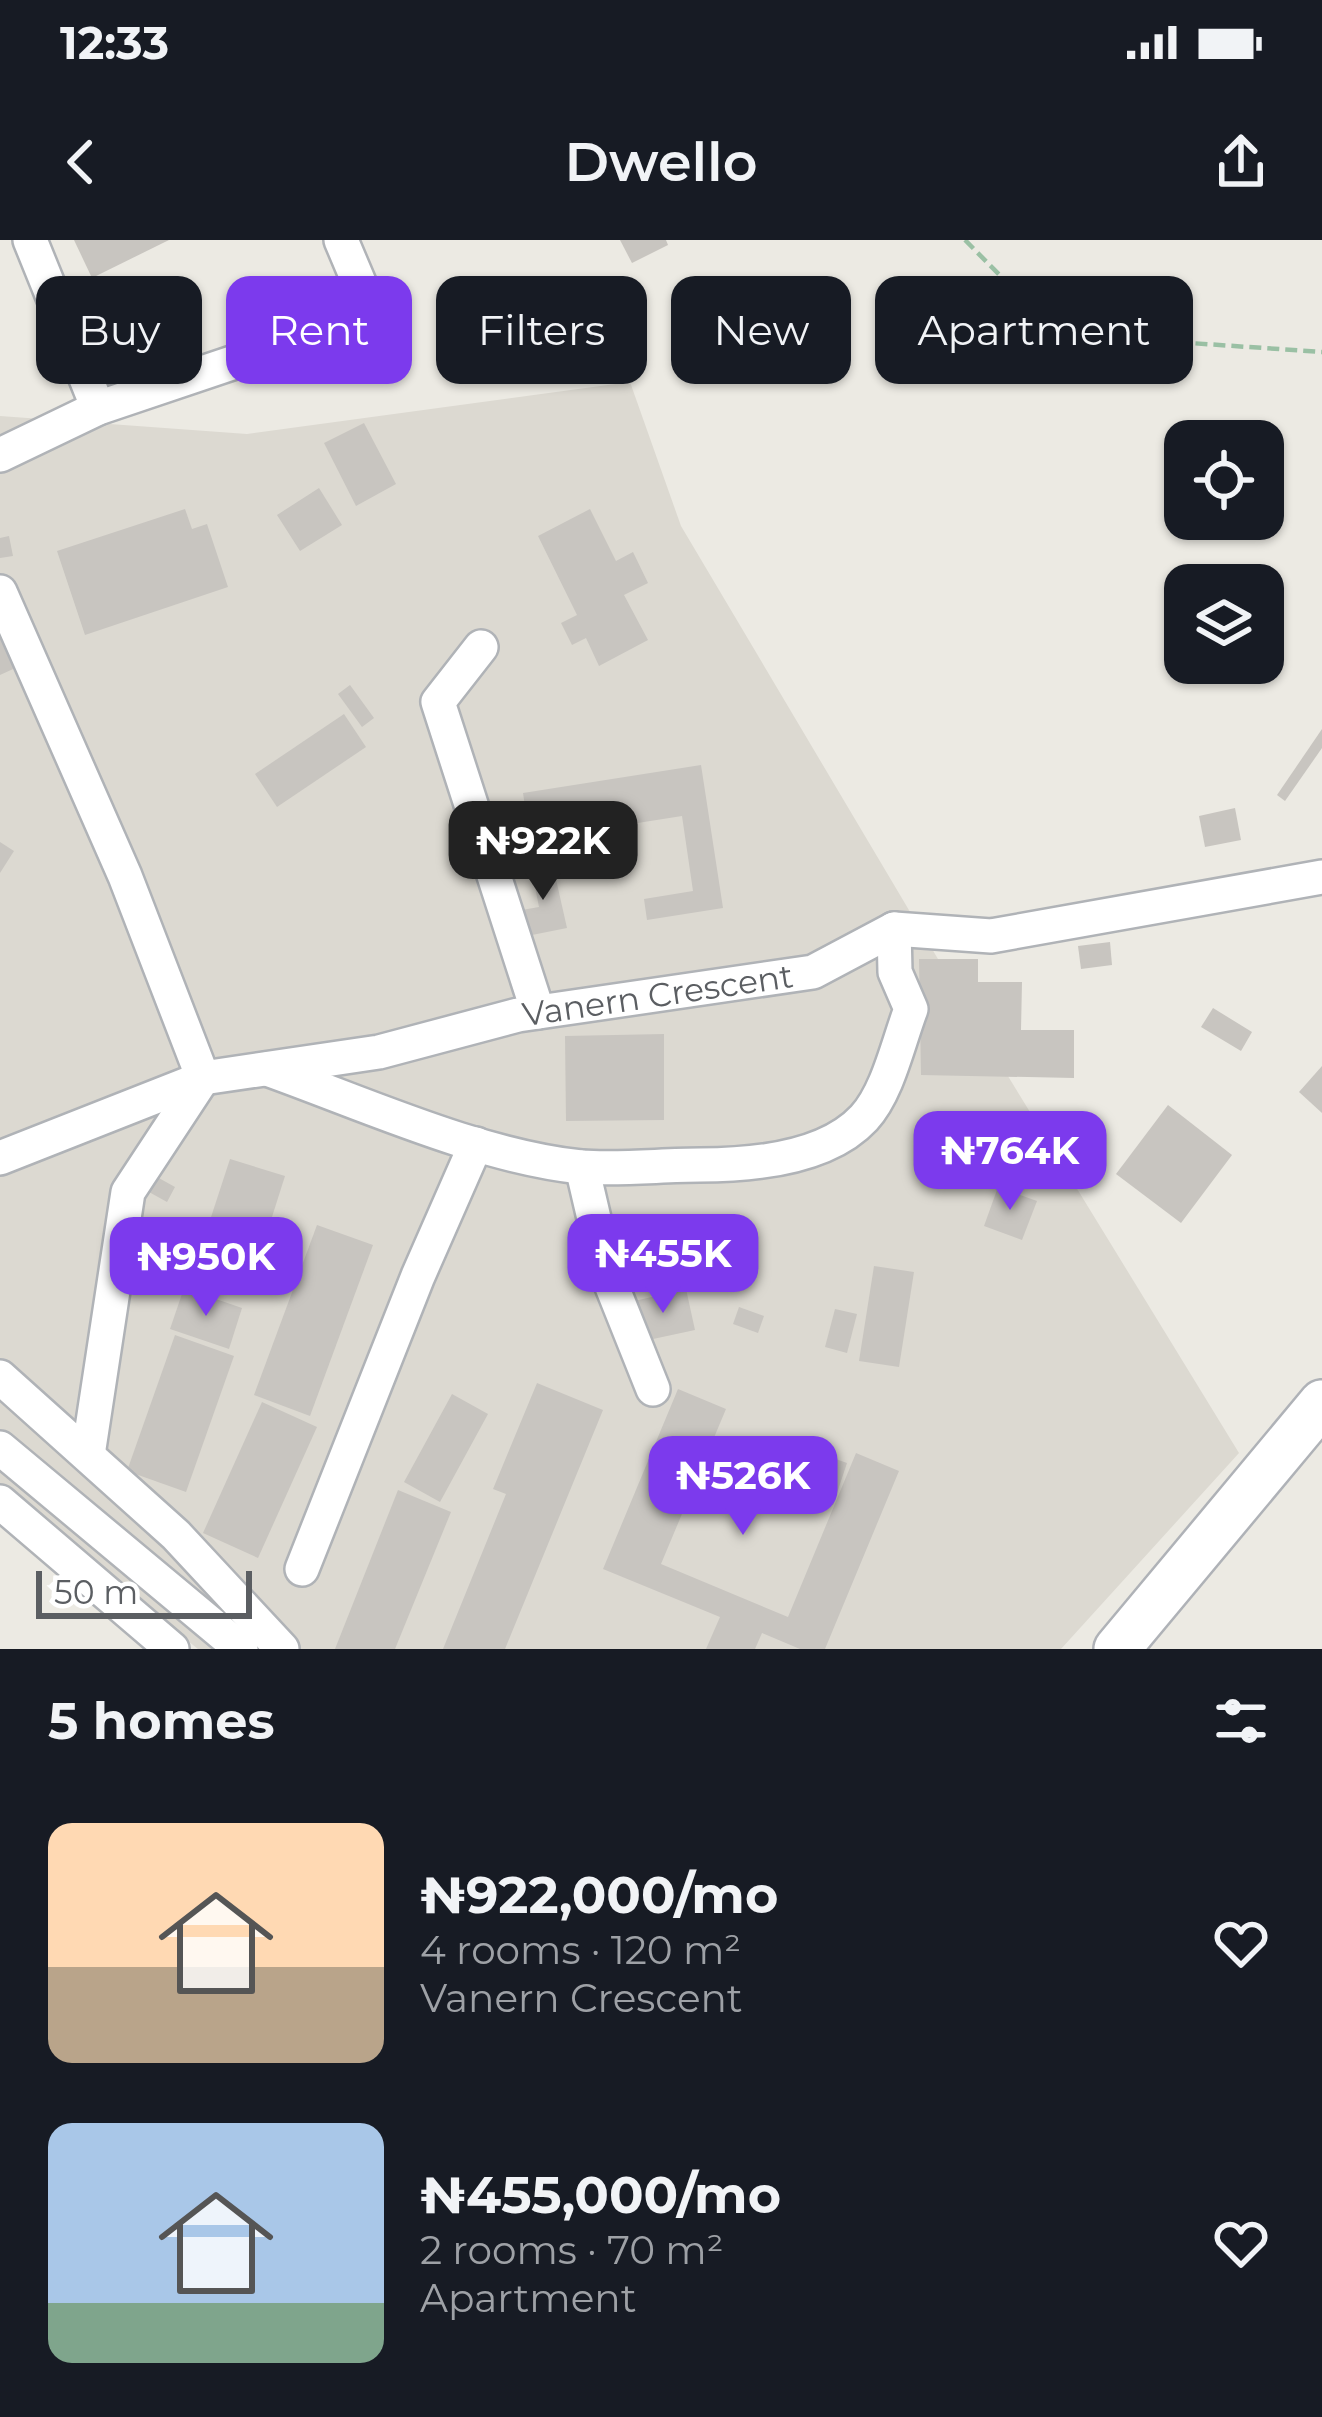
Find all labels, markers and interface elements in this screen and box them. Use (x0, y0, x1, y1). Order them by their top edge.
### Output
text: 12:33 (60, 15, 169, 70)
icon: back (48, 129, 114, 195)
text: Dwello (564, 129, 758, 195)
icon: share (1208, 129, 1274, 195)
chip: Buy (36, 276, 202, 384)
chip: Rent (226, 276, 412, 384)
chip: Filters (436, 276, 647, 384)
chip: New (671, 276, 851, 384)
chip: Apartment (875, 276, 1193, 384)
map controls (1164, 420, 1284, 684)
button: locate (1164, 420, 1284, 540)
button: layers (1164, 564, 1284, 684)
pin: ₦922K (459, 801, 627, 903)
text: ₦922K (476, 816, 610, 864)
street label: Vanern Crescent (520, 955, 796, 1034)
pin: ₦764K (926, 1111, 1094, 1213)
text: ₦764K (941, 1126, 1079, 1174)
pin: ₦455K (579, 1214, 747, 1316)
pin: ₦950K (122, 1217, 290, 1319)
text: ₦455K (594, 1229, 732, 1277)
text: ₦950K (137, 1232, 275, 1280)
pin: ₦526K (659, 1436, 827, 1538)
text: ₦526K (676, 1451, 810, 1499)
scale bar (36, 1565, 252, 1618)
text: 50 m (54, 1572, 138, 1612)
icon: filters (1208, 1688, 1274, 1754)
text: 5 homes (48, 1690, 275, 1752)
text: ₦922,000/mo (420, 1864, 778, 1926)
icon: home (144, 1871, 288, 2015)
icon: heart (1208, 1910, 1274, 1976)
text: 4 rooms · 120 m² (420, 1926, 741, 1974)
text: Vanern Crescent (420, 1974, 743, 2022)
text: ₦455,000/mo (420, 2164, 781, 2226)
icon: home (144, 2171, 288, 2315)
icon: heart (1208, 2210, 1274, 2276)
text: 2 rooms · 70 m² (420, 2226, 723, 2274)
text: Apartment (420, 2274, 636, 2322)

